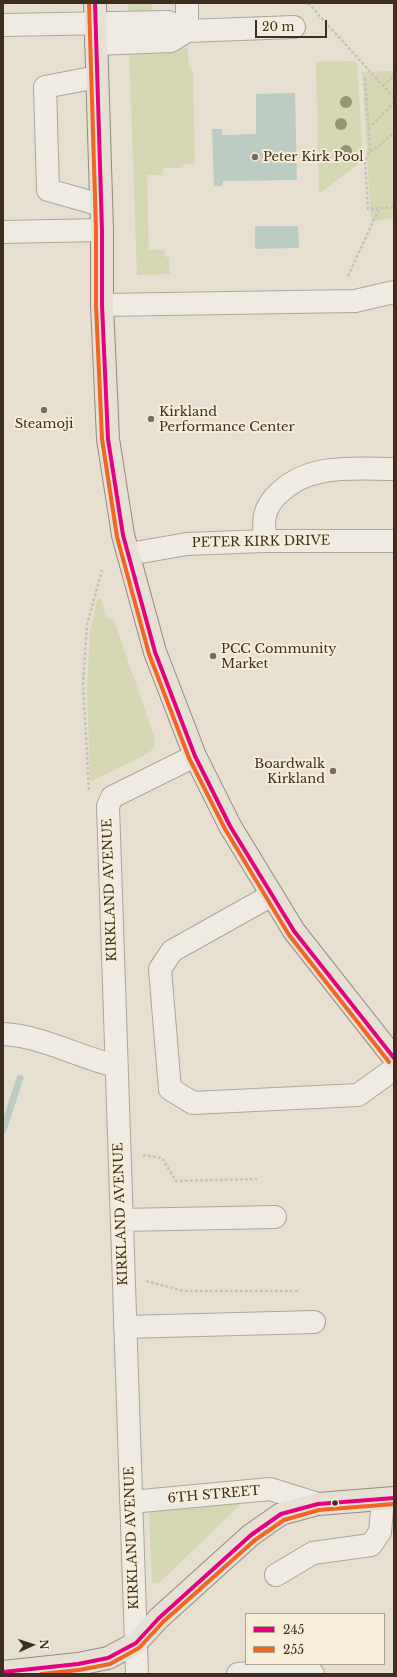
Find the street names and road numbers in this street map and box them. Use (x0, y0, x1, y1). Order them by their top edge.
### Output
street label: PETER KIRK DRIVE (192, 533, 330, 551)
street label: KIRKLAND AVENUE (100, 818, 120, 962)
street label: KIRKLAND AVENUE (111, 1142, 131, 1286)
street label: KIRKLAND AVENUE (122, 1466, 142, 1610)
street label: 6TH STREET (167, 1483, 261, 1507)

